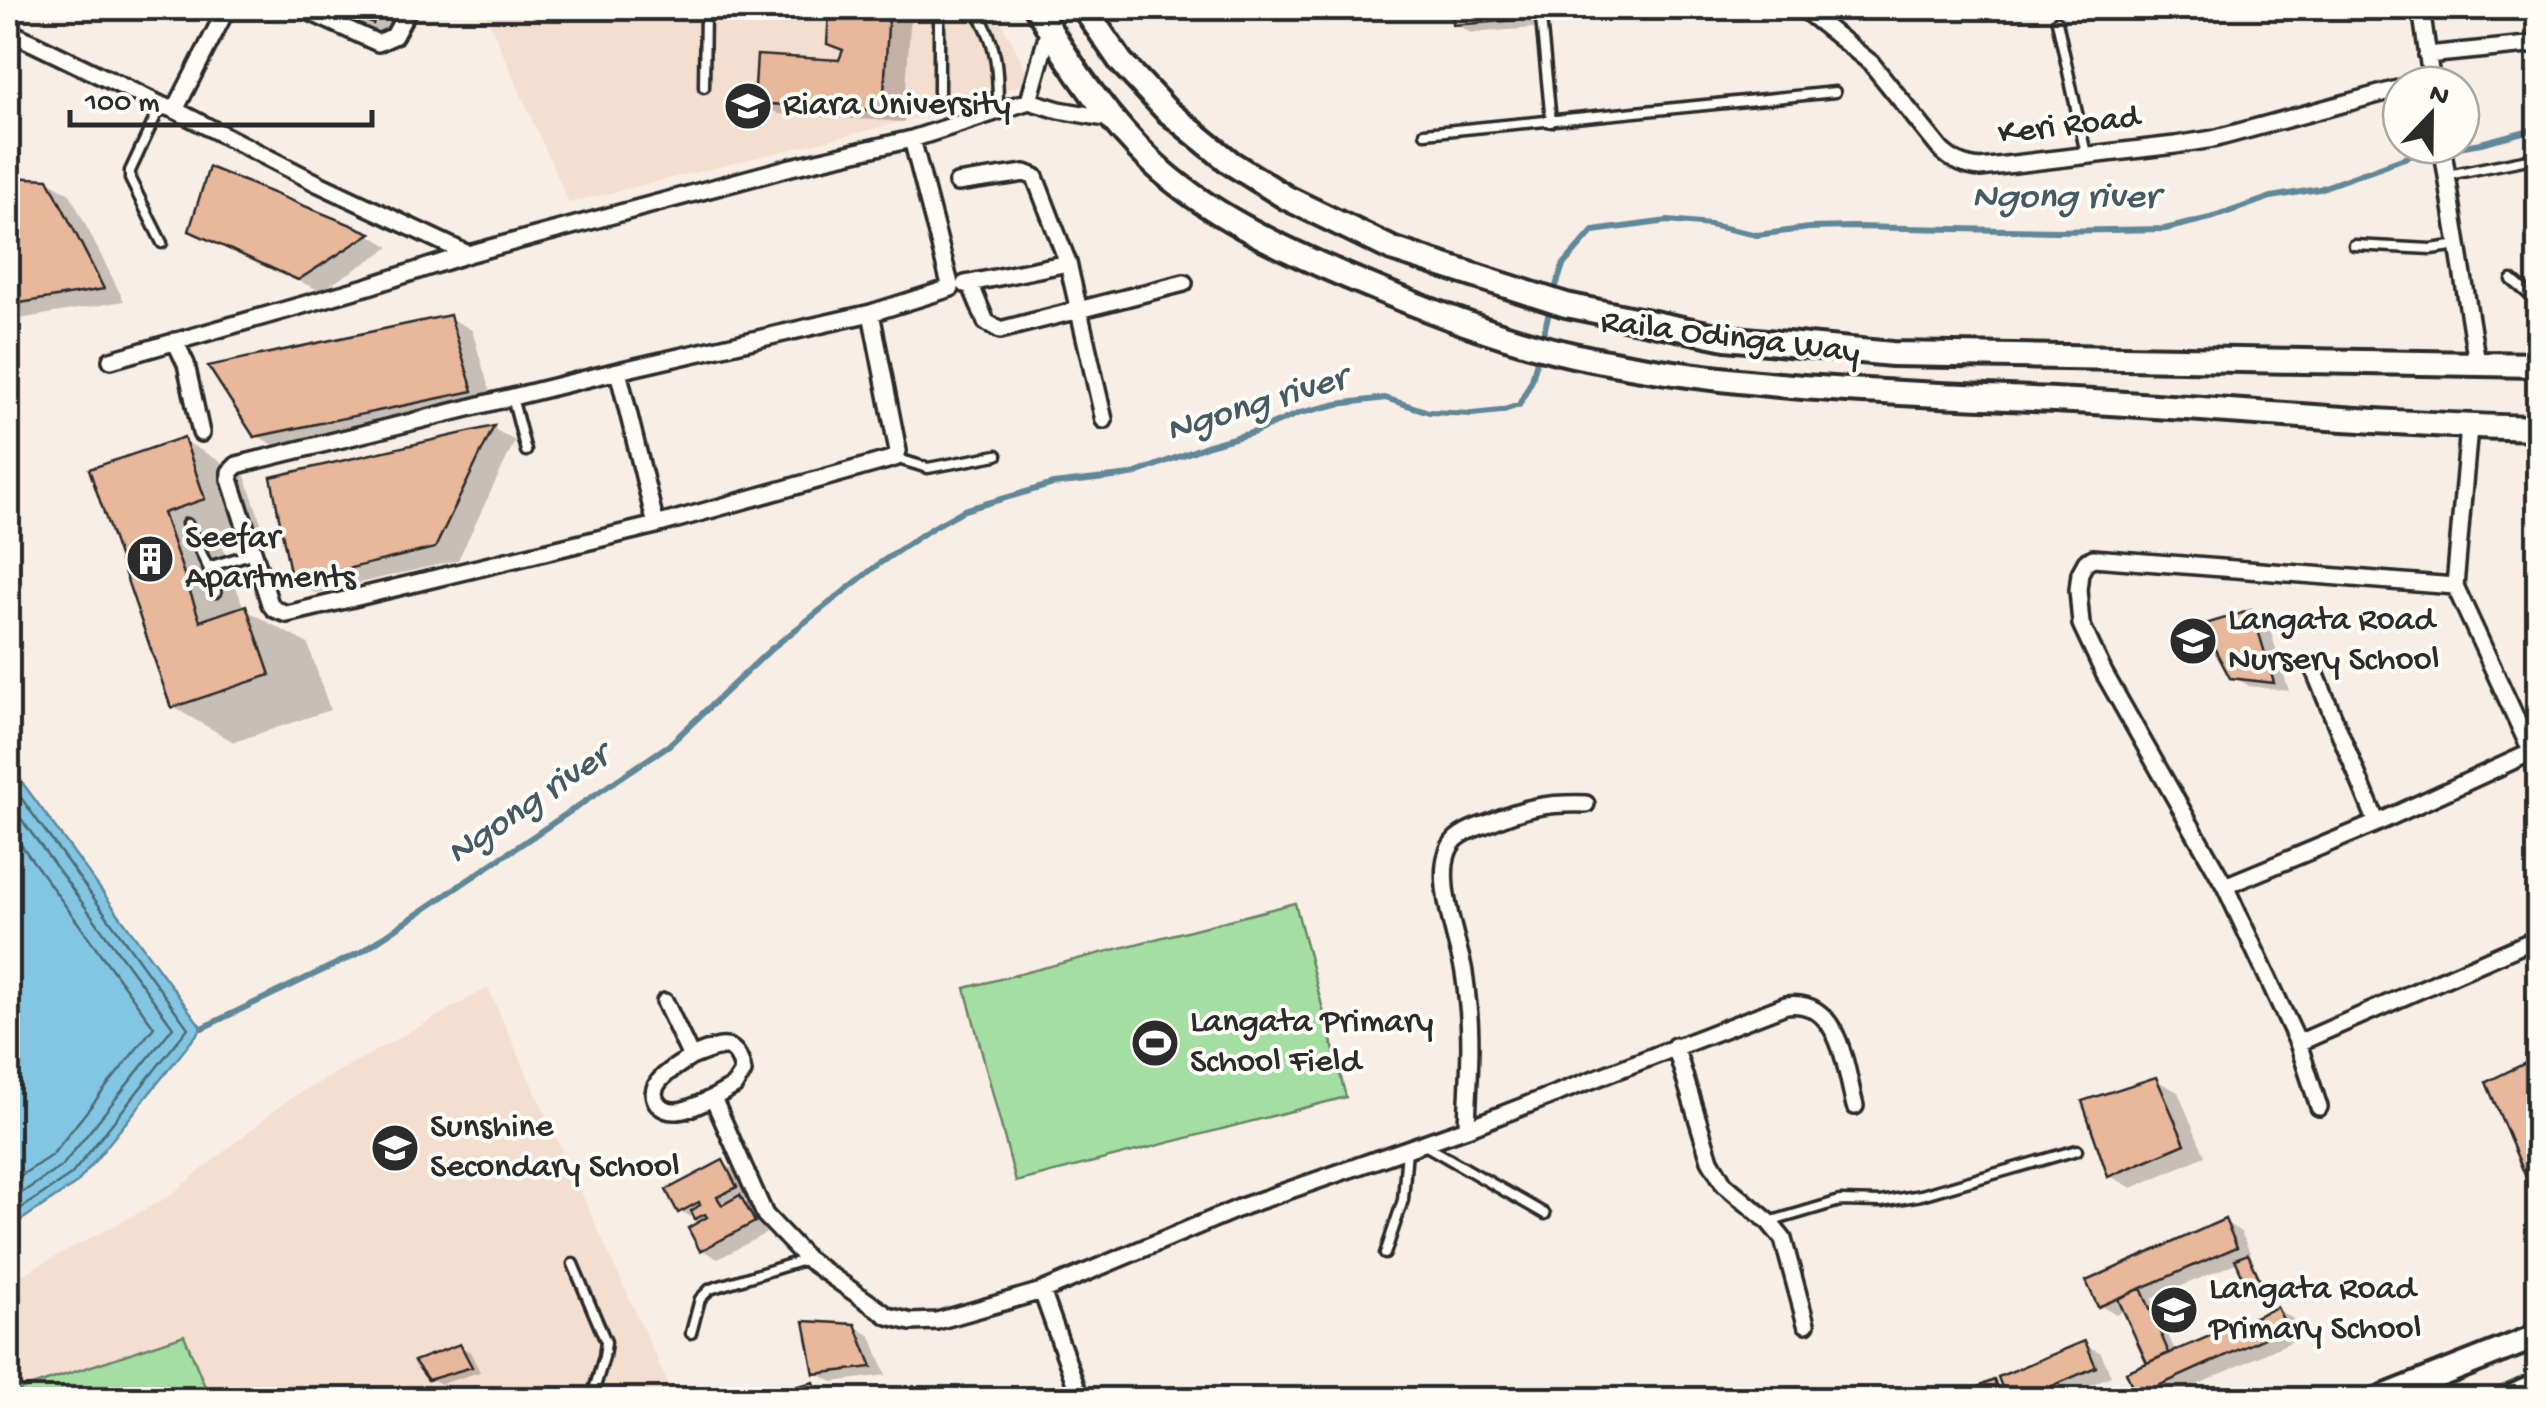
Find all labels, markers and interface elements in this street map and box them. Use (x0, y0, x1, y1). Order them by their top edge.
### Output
scale bar (70, 65, 372, 127)
north arrow (2381, 65, 2481, 165)
text: N (2424, 77, 2453, 115)
school or university icon: Riara University (722, 80, 774, 132)
place label: Riara University (783, 86, 1011, 127)
text: 100 m (84, 87, 160, 122)
street label: Keri Road (1996, 98, 2144, 156)
water label: Ngong river (1972, 177, 2166, 221)
street label: Raila Odinga Way (1598, 303, 1862, 375)
water label: Ngong river (1161, 356, 1360, 454)
place label: Seefar Apartments (185, 519, 357, 600)
building icon: Seefar Apartments (124, 533, 176, 585)
place label: Langata Road Nursery School (2228, 601, 2440, 682)
school or university icon: Langata Road Nursery School (2167, 615, 2219, 667)
water label: Ngong river (439, 731, 625, 876)
place label: Langata Primary School Field (1190, 1003, 1433, 1084)
sports icon: Langata Primary School Field (1129, 1017, 1181, 1069)
place label: Sunshine Secondary School (430, 1108, 680, 1189)
school or university icon: Sunshine Secondary School (369, 1122, 421, 1174)
place label: Langata Road Primary School (2208, 1270, 2421, 1351)
school or university icon: Langata Road Primary School (2148, 1284, 2200, 1336)

